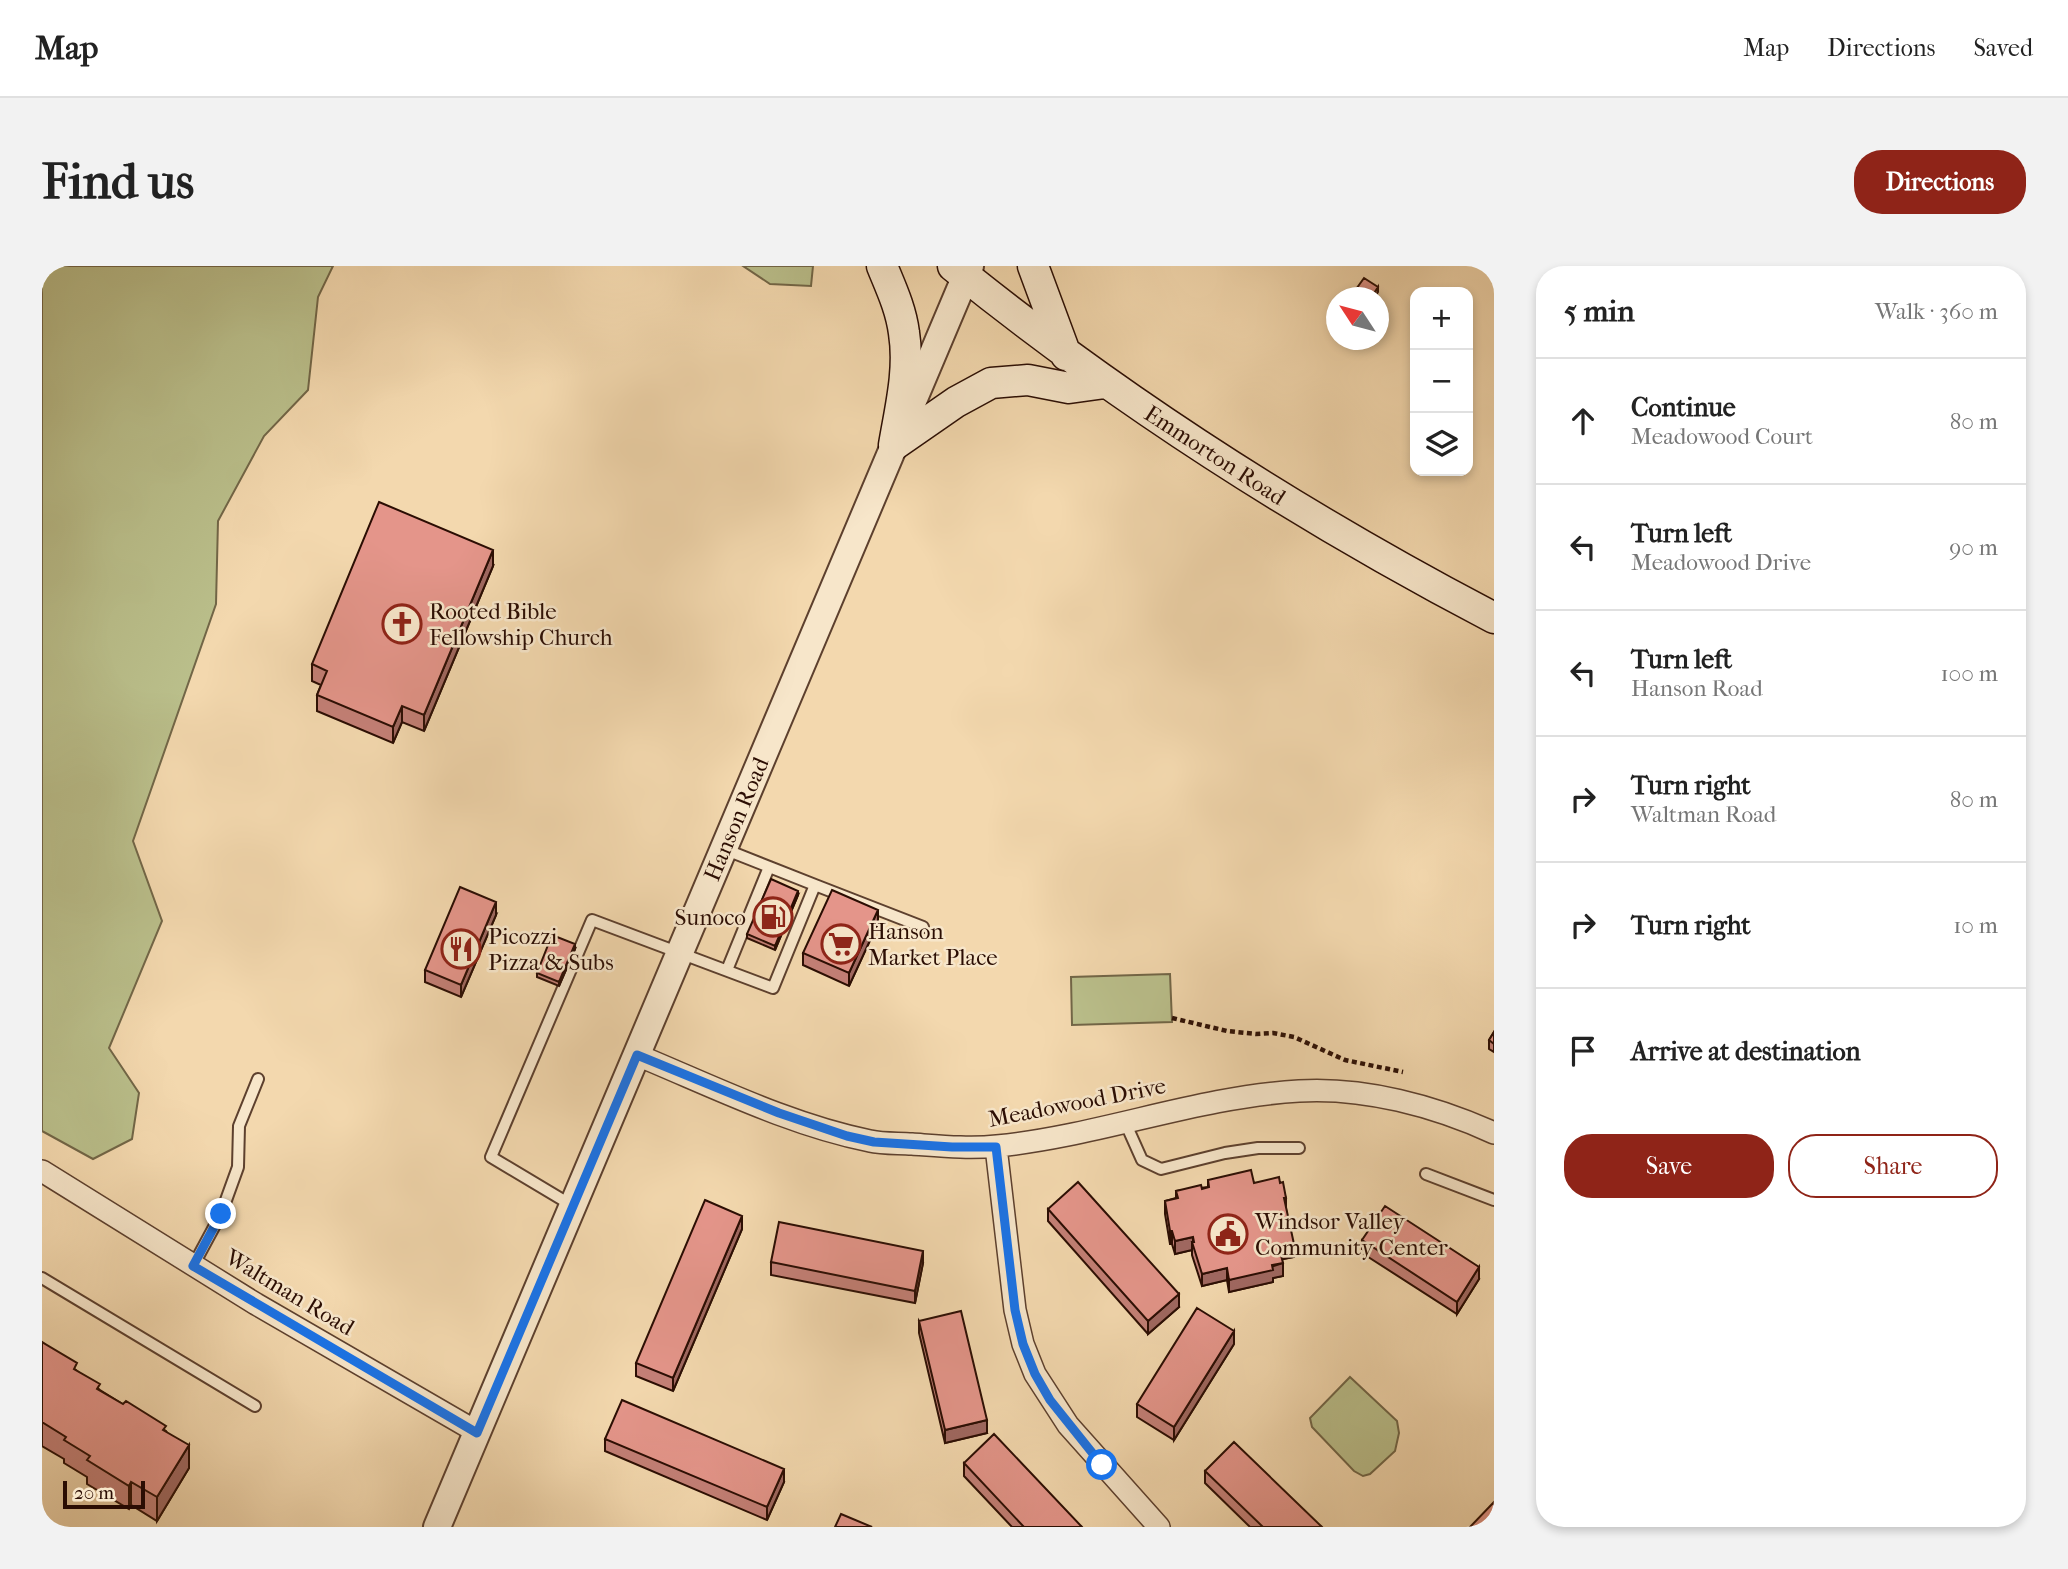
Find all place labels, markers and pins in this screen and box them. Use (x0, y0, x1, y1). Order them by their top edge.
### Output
place label: Rooted Bible Fellowship Church (429, 598, 613, 651)
church icon: Rooted Bible Fellowship Church (381, 603, 423, 645)
fuel station icon: Sunoco (752, 896, 794, 938)
place label: Sunoco (674, 904, 746, 931)
place label: Hanson Market Place (868, 918, 998, 971)
place label: Picozzi Pizza & Subs (488, 923, 614, 976)
supermarket icon: Hanson Market Place (820, 923, 862, 965)
restaurant icon: Picozzi Pizza & Subs (440, 928, 482, 970)
place label: Windsor Valley Community Center (1254, 1208, 1448, 1261)
public building icon: Windsor Valley Community Center (1207, 1213, 1249, 1255)

